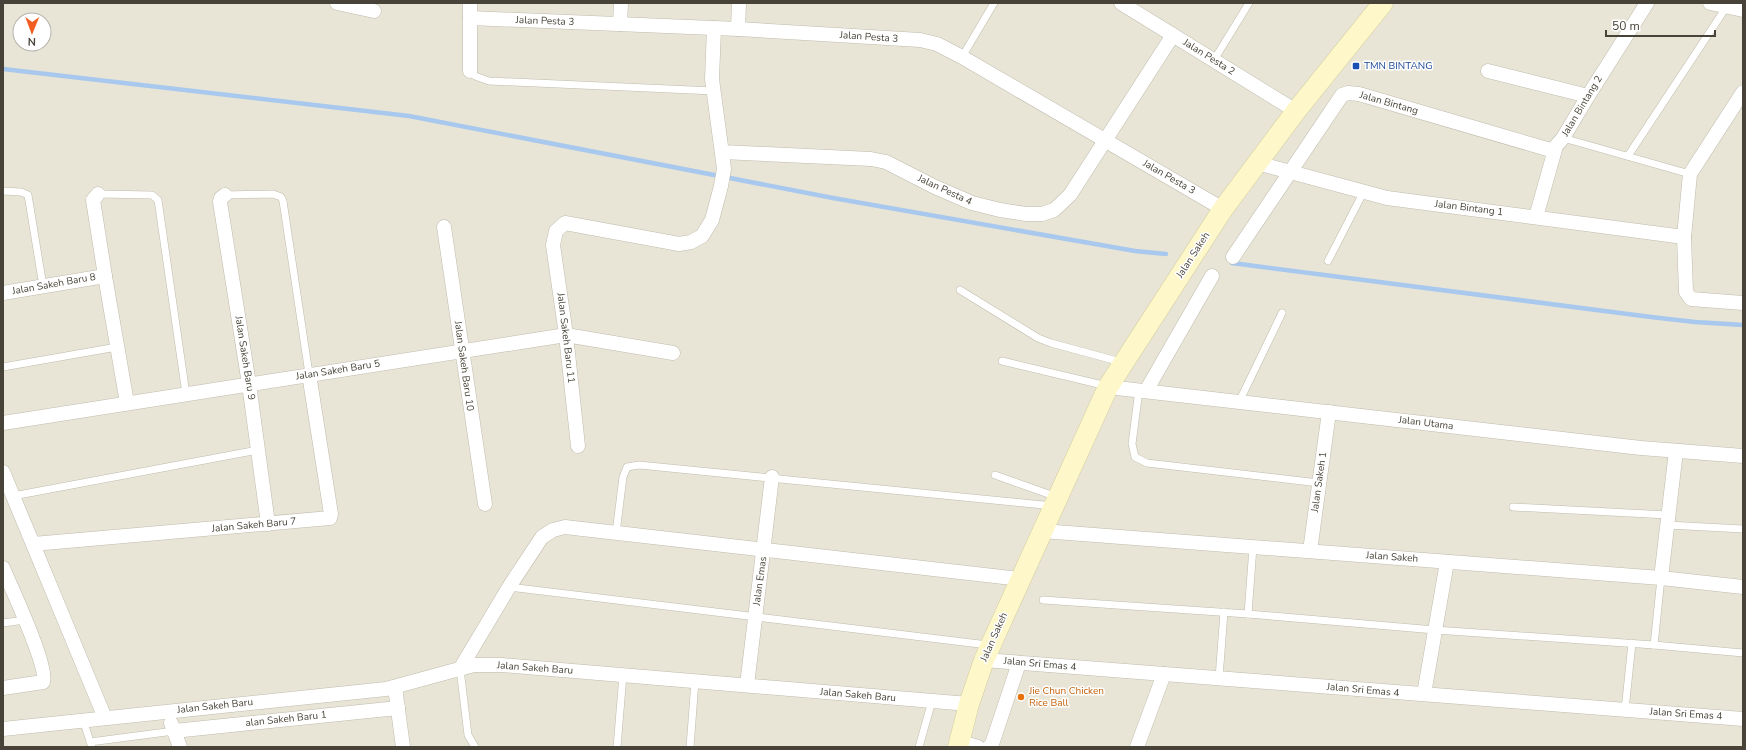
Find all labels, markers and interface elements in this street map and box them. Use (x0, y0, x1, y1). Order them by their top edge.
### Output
north arrow (12, 12, 52, 52)
scale bar (1606, 12, 1715, 38)
street label: Jalan Pesta 3 (514, 13, 575, 29)
text: 50 m (1612, 18, 1640, 34)
street label: Jalan Pesta 3 (838, 28, 899, 46)
text: N (28, 34, 36, 49)
street label: Jalan Pesta 2 (1180, 35, 1238, 78)
place label: TMN BINTANG (1364, 59, 1432, 73)
marker: TMN BINTANG (1351, 61, 1361, 71)
street label: Jalan Bintang 2 (1558, 73, 1606, 140)
street label: Jalan Bintang (1357, 88, 1420, 118)
street label: Jalan Pesta 3 (1139, 156, 1198, 198)
street label: Jalan Pesta 4 (915, 171, 975, 209)
street label: Jalan Bintang 1 (1433, 197, 1504, 219)
street label: Jalan Sakeh (1172, 229, 1213, 282)
street label: Jalan Sakeh Baru 8 (10, 270, 97, 298)
street label: Jalan Sakeh Baru 11 (553, 291, 578, 384)
street label: Jalan Sakeh Baru 9 (231, 314, 259, 401)
street label: Jalan Sakeh Baru 10 (451, 319, 477, 412)
street label: Jalan Sakeh Baru 5 (294, 356, 381, 384)
street label: Jalan Utama (1397, 413, 1454, 433)
street label: Jalan Sakeh 1 (1308, 451, 1330, 514)
street label: Jalan Sakeh Baru 7 (210, 514, 297, 536)
street label: Jalan Sakeh (1364, 548, 1419, 566)
street label: Jalan Emas (749, 555, 770, 608)
street label: Jalan Sakeh (977, 610, 1011, 665)
street label: Jalan Sri Emas 4 (1002, 654, 1077, 674)
street label: Jalan Sakeh Baru (496, 658, 573, 678)
street label: Jalan Sri Emas 4 (1325, 680, 1400, 700)
place label: Jie Chun Chicken Rice Ball (1028, 684, 1104, 710)
street label: Jalan Sakeh Baru (818, 685, 897, 705)
marker: Jie Chun Chicken Rice Ball (1016, 692, 1026, 702)
street label: Jalan Sakeh Baru (175, 695, 254, 717)
street label: Jalan Sri Emas 4 (1648, 704, 1723, 724)
street label: alan Sakeh Baru 1 (245, 708, 327, 730)

